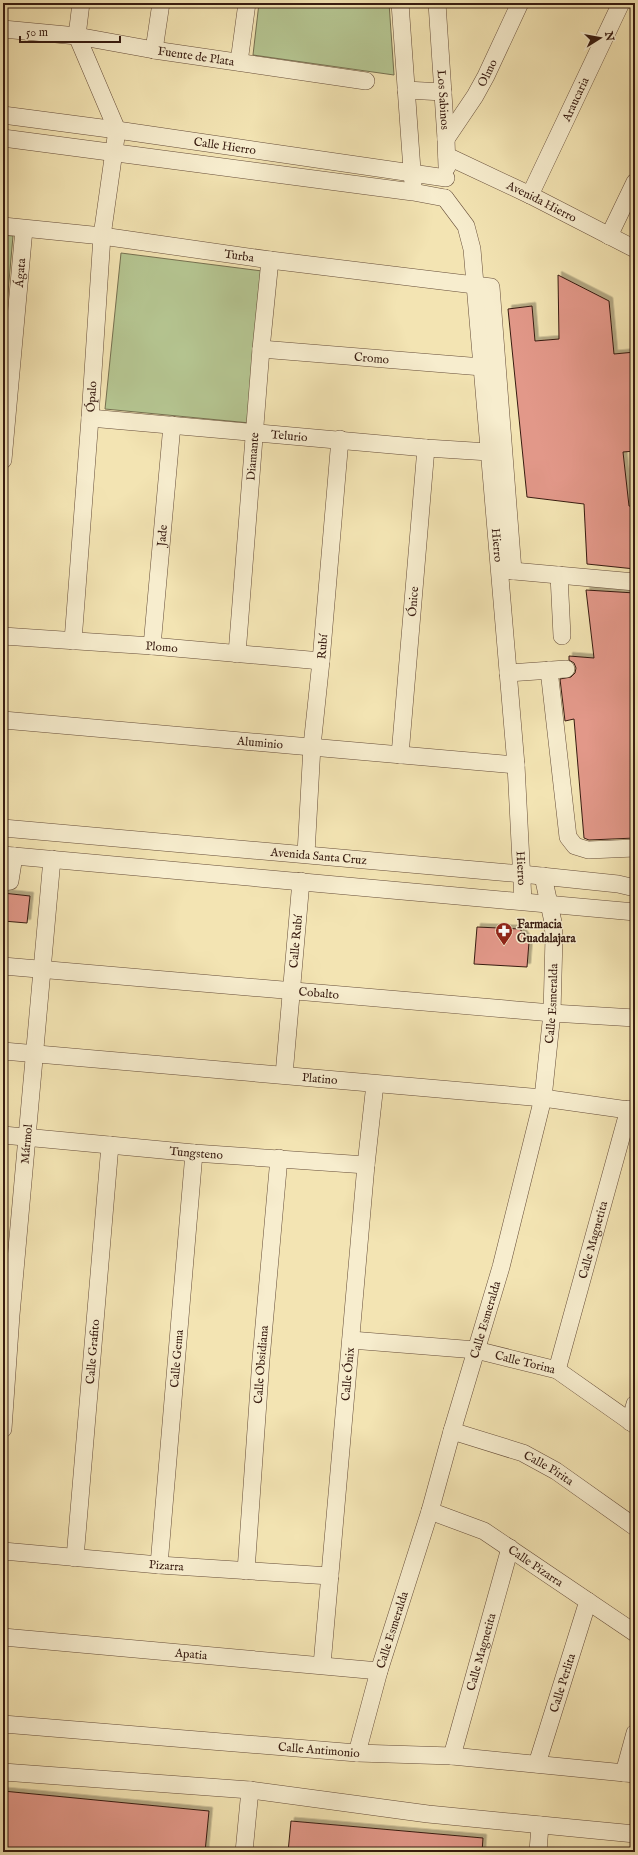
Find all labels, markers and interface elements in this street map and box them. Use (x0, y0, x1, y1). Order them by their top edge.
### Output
scale bar (20, 18, 120, 44)
north arrow (580, 18, 620, 58)
text: 50 m (26, 25, 48, 40)
text: N (601, 29, 617, 43)
street label: Fuente de Plata (157, 43, 236, 69)
street label: Olmo (474, 56, 501, 89)
street label: Los Sabinos (434, 69, 453, 130)
street label: Araucaria (558, 74, 593, 125)
street label: Calle Hierro (193, 134, 258, 158)
street label: Avenida Hierro (503, 177, 580, 226)
street label: Turba (223, 246, 256, 265)
street label: Ágata (10, 257, 29, 289)
street label: Cromo (354, 349, 390, 367)
street label: Ópalo (82, 380, 100, 413)
street label: Telurio (270, 427, 309, 445)
street label: Diamante (243, 431, 262, 481)
street label: Jade (153, 523, 170, 549)
street label: Hierro (488, 527, 506, 563)
street label: Ónice (403, 585, 422, 617)
street label: Rubí (314, 633, 331, 660)
street label: Plomo (145, 638, 179, 656)
street label: Aluminio (235, 733, 284, 752)
street label: Avenida Santa Cruz (269, 844, 368, 868)
street label: Hierro (513, 851, 530, 886)
street label: Calle Rubí (286, 914, 306, 969)
place label: Farmacia Guadalajara (517, 917, 576, 947)
pharmacy icon: Farmacia Guadalajara (494, 921, 514, 946)
street label: Calle Esmeralda (541, 963, 561, 1044)
street label: Cobalto (298, 984, 340, 1002)
street label: Platino (301, 1070, 339, 1088)
street label: Mármol (17, 1123, 36, 1164)
street label: Tungsteno (169, 1143, 224, 1163)
street label: Calle Magnetita (575, 1199, 611, 1280)
street label: Calle Esmeralda (467, 1278, 504, 1360)
street label: Calle Grafito (82, 1318, 103, 1385)
street label: Calle Obsidiana (250, 1324, 272, 1404)
street label: Calle Gema (167, 1328, 187, 1388)
street label: Calle Ónix (338, 1346, 357, 1402)
street label: Calle Torina (493, 1347, 558, 1377)
street label: Calle Pirita (521, 1447, 577, 1489)
street label: Calle Pizarra (505, 1542, 567, 1590)
street label: Pizarra (148, 1557, 185, 1574)
street label: Calle Esmeralda (373, 1589, 412, 1670)
street label: Calle Magnetita (463, 1611, 499, 1693)
street label: Apatia (173, 1645, 209, 1663)
street label: Calle Perlita (546, 1651, 579, 1714)
street label: Calle Antimonio (277, 1739, 361, 1761)

